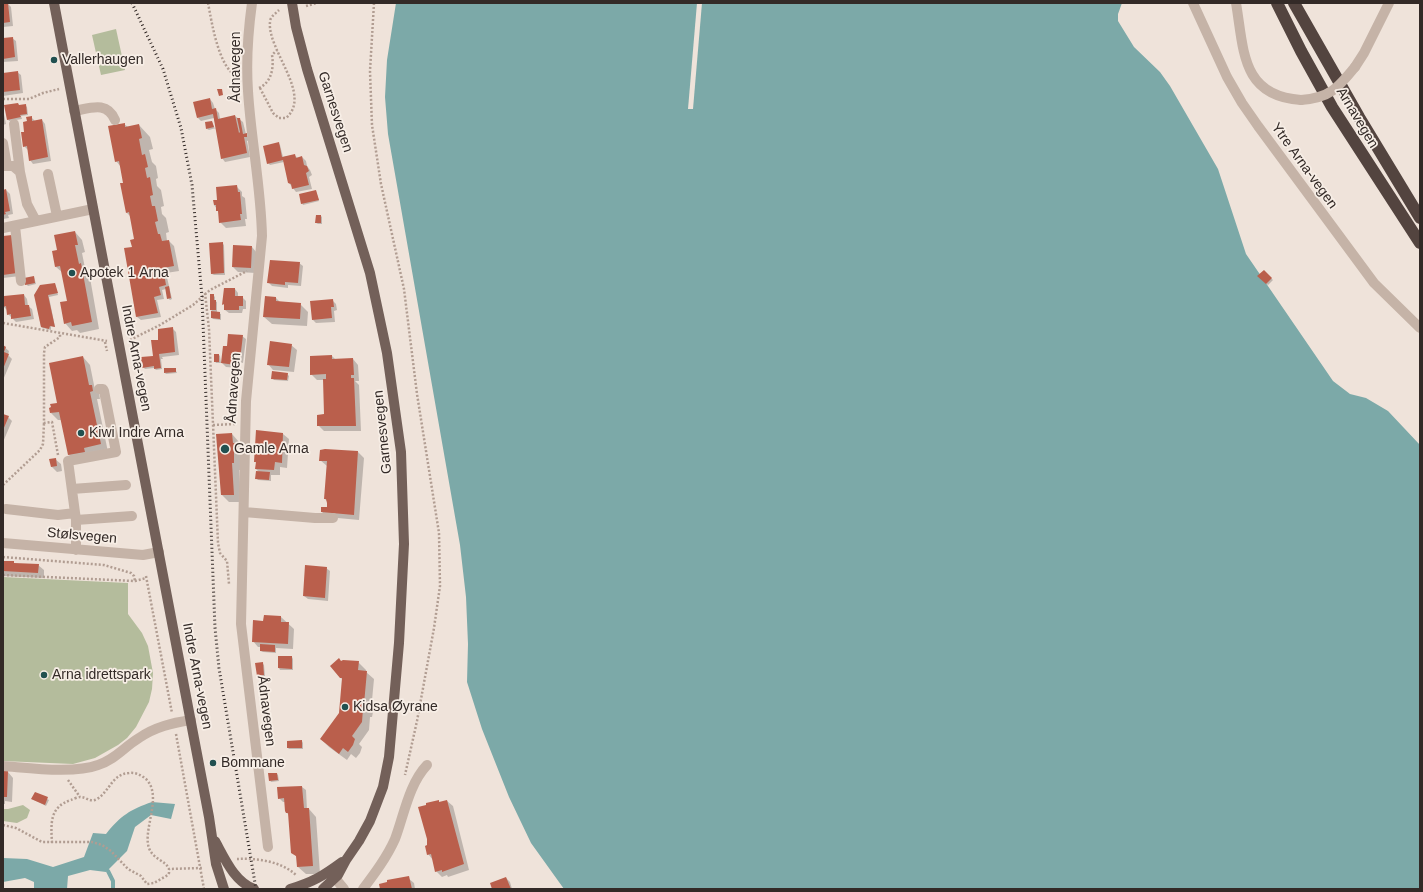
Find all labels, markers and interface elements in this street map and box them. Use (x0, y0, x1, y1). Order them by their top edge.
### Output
street label: Ådnavegen (228, 32, 244, 102)
place label: Vallerhaugen (62, 52, 143, 68)
marker: Vallerhaugen (49, 55, 59, 65)
street label: Garnesvegen (314, 69, 356, 155)
street label: Arnavegen (1332, 85, 1382, 151)
street label: Ytre Arna-vegen (1267, 120, 1341, 212)
place label: Apotek 1 Arna (80, 265, 169, 281)
marker: Apotek 1 Arna (67, 268, 77, 278)
street label: Indre Arna-vegen (117, 303, 155, 413)
street label: Ådnavegen (223, 352, 245, 424)
street label: Garnesvegen (370, 389, 396, 475)
place label: Kiwi Indre Arna (89, 425, 184, 441)
marker: Kiwi Indre Arna (76, 428, 86, 438)
place label: Gamle Arna (234, 441, 309, 457)
marker: Gamle Arna (219, 443, 231, 455)
street label: Stølsvegen (46, 525, 118, 547)
street label: Indre Arna-vegen (178, 621, 216, 731)
place label: Arna idrettspark (52, 667, 151, 683)
marker: Arna idrettspark (39, 670, 49, 680)
street label: Ådnavegen (253, 675, 279, 747)
place label: Kidsa Øyrane (353, 699, 438, 715)
marker: Kidsa Øyrane (340, 702, 350, 712)
place label: Bommane (221, 755, 285, 771)
marker: Bommane (208, 758, 218, 768)

